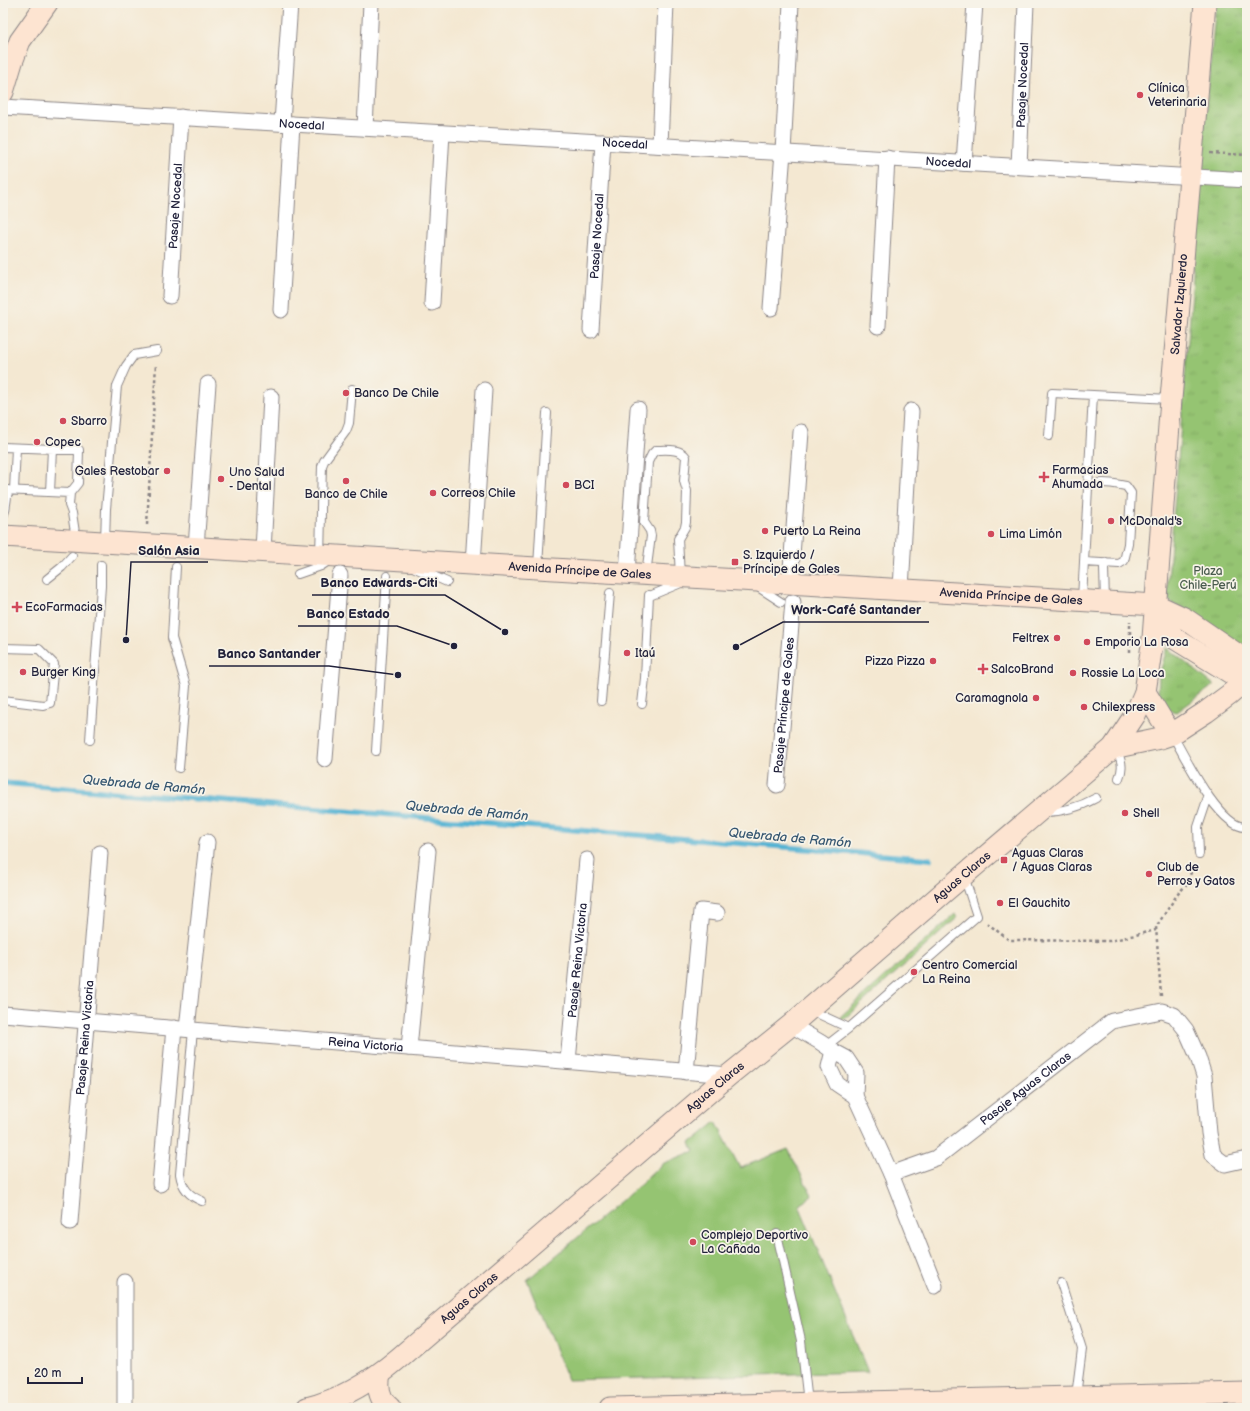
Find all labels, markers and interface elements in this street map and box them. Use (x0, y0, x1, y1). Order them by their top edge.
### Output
street label: Pasaje Nocedal (1014, 42, 1032, 128)
place label: Clínica Veterinaria (1148, 81, 1207, 110)
marker: Clínica Veterinaria (1135, 90, 1145, 100)
street label: Nocedal (278, 116, 325, 134)
street label: Nocedal (602, 135, 648, 153)
street label: Nocedal (925, 154, 972, 172)
street label: Pasaje Nocedal (166, 163, 186, 249)
street label: Pasaje Nocedal (587, 193, 608, 279)
street label: Salvador Izquierdo (1168, 253, 1191, 355)
place label: Banco De Chile (354, 386, 439, 401)
marker: Banco De Chile (341, 388, 351, 398)
place label: Sbarro (71, 414, 107, 429)
marker: Sbarro (58, 416, 68, 426)
place label: Copec (45, 435, 81, 450)
marker: Copec (32, 437, 42, 447)
place label: Farmacias Ahumada (1052, 463, 1109, 492)
place label: Gales Restobar (75, 464, 160, 479)
place label: Uno Salud - Dental (229, 465, 285, 494)
marker: Gales Restobar (162, 466, 172, 476)
marker: Farmacias Ahumada (1039, 472, 1049, 482)
marker: Uno Salud - Dental (216, 474, 226, 484)
marker: Banco de Chile (341, 476, 351, 486)
place label: BCI (574, 478, 595, 493)
marker: BCI (561, 480, 571, 490)
place label: Correos Chile (441, 486, 516, 501)
place label: Banco de Chile (304, 487, 388, 502)
marker: Correos Chile (428, 488, 438, 498)
place label: McDonald's (1119, 514, 1182, 529)
marker: McDonald's (1106, 516, 1116, 526)
place label: Puerto La Reina (773, 524, 861, 539)
marker: Puerto La Reina (760, 526, 770, 536)
place label: Lima Limón (999, 527, 1062, 542)
marker: Lima Limón (986, 529, 996, 539)
callout: Salón Asia (131, 537, 208, 562)
text: Salón Asia (138, 543, 200, 559)
place label: S. Izquierdo / Príncipe de Gales (743, 548, 840, 577)
marker: S. Izquierdo / Príncipe de Gales (730, 557, 740, 567)
street label: Avenida Príncipe de Gales (508, 559, 652, 583)
park label: Plaza Chile-Perú (1179, 564, 1237, 593)
callout: Banco Edwards-Citi (312, 570, 445, 595)
text: Banco Edwards-Citi (320, 575, 438, 591)
street label: Avenida Príncipe de Gales (939, 585, 1083, 609)
callout: Work-Café Santander (783, 597, 929, 622)
place label: EcoFarmacias (25, 600, 103, 615)
callout: Banco Estado (298, 601, 397, 626)
marker: EcoFarmacias (12, 602, 22, 612)
text: Work-Café Santander (791, 602, 922, 618)
text: Banco Estado (306, 606, 390, 622)
place label: Feltrex (1012, 631, 1049, 646)
marker: Feltrex (1052, 633, 1062, 643)
place label: Emporio La Rosa (1095, 635, 1189, 650)
street label: Pasaje Príncipe de Gales (771, 637, 798, 774)
marker: Emporio La Rosa (1082, 637, 1092, 647)
callout: Banco Santander (209, 641, 329, 666)
text: Banco Santander (217, 646, 322, 662)
place label: Itaú (635, 646, 655, 661)
marker: Itaú (622, 648, 632, 658)
place label: Pizza Pizza (865, 654, 925, 669)
marker: Pizza Pizza (928, 656, 938, 666)
place label: SalcoBrand (991, 662, 1054, 677)
marker: SalcoBrand (978, 664, 988, 674)
place label: Burger King (31, 665, 96, 680)
place label: Rossie La Loca (1081, 666, 1165, 681)
marker: Burger King (18, 667, 28, 677)
marker: Rossie La Loca (1068, 668, 1078, 678)
place label: Caramagnola (955, 691, 1028, 706)
marker: Caramagnola (1031, 693, 1041, 703)
place label: Chilexpress (1092, 700, 1155, 715)
marker: Chilexpress (1079, 702, 1089, 712)
water label: Quebrada de Ramón (82, 772, 206, 798)
water label: Quebrada de Ramón (405, 798, 529, 824)
place label: Shell (1133, 806, 1159, 821)
marker: Shell (1120, 808, 1130, 818)
water label: Quebrada de Ramón (728, 825, 852, 851)
place label: Aguas Claras / Aguas Claras (1012, 846, 1092, 875)
street label: Aguas Claras (930, 848, 994, 906)
marker: Aguas Claras / Aguas Claras (999, 855, 1009, 865)
place label: Club de Perros y Gatos (1157, 860, 1235, 889)
marker: Club de Perros y Gatos (1144, 869, 1154, 879)
place label: El Gauchito (1008, 896, 1070, 911)
marker: El Gauchito (995, 898, 1005, 908)
street label: Pasaje Reina Victoria (565, 902, 591, 1019)
place label: Centro Comercial La Reina (922, 958, 1017, 987)
marker: Centro Comercial La Reina (909, 967, 919, 977)
street label: Pasaje Reina Victoria (73, 979, 98, 1096)
street label: Reina Victoria (327, 1034, 404, 1056)
street label: Pasaje Aguas Claras (977, 1049, 1074, 1129)
street label: Aguas Claras (683, 1059, 748, 1116)
place label: Complejo Deportivo La Cañada (701, 1228, 808, 1257)
marker: Complejo Deportivo La Cañada (688, 1237, 698, 1247)
street label: Aguas Claras (437, 1269, 502, 1327)
scale bar (28, 1359, 82, 1385)
text: 20 m (34, 1366, 61, 1381)

